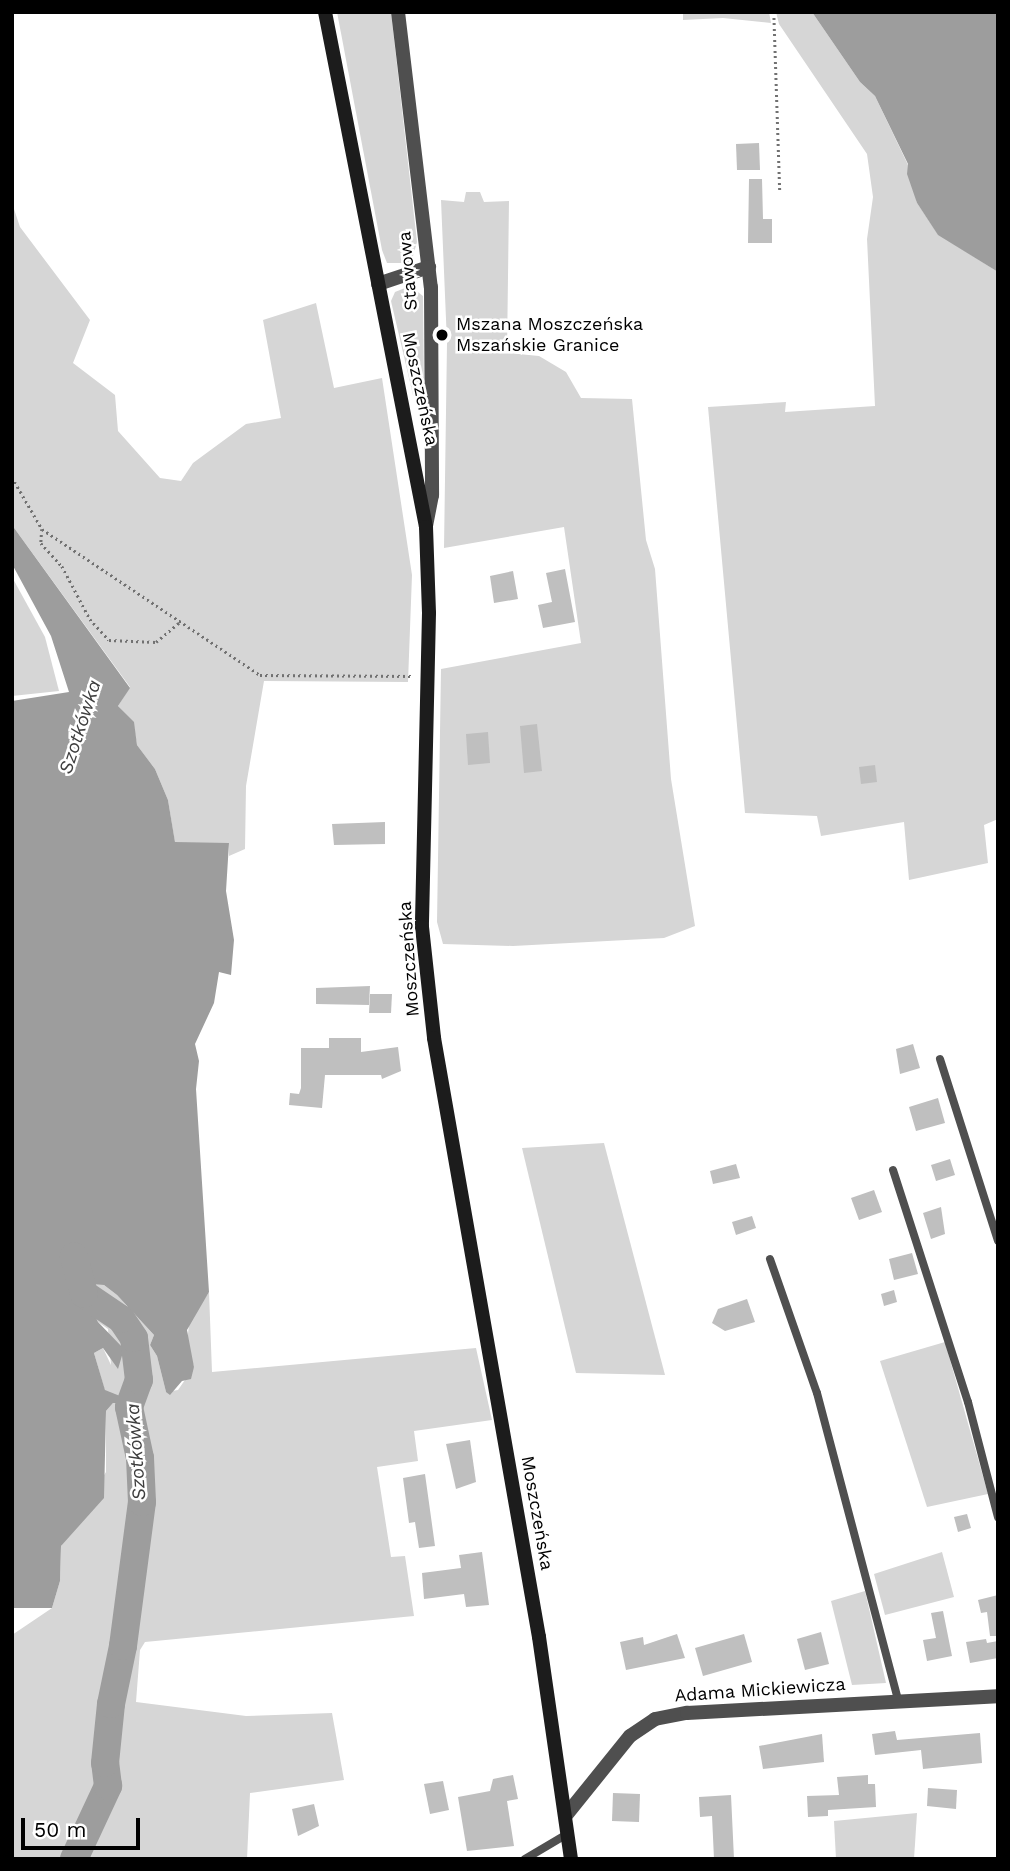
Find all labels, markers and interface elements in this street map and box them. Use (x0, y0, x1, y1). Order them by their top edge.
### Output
street label: Stawowa (394, 231, 422, 311)
place label: Mszana Moszczeńska Mszańskie Granice (456, 314, 644, 356)
marker: Mszana Moszczeńska Mszańskie Granice (434, 327, 450, 343)
street label: Moszczeńska (397, 330, 443, 448)
water label: Szotkówka (54, 677, 106, 777)
street label: Moszczeńska (394, 901, 424, 1017)
water label: Szotkówka (121, 1403, 151, 1501)
street label: Moszczeńska (516, 1454, 558, 1572)
street label: Adama Mickiewicza (674, 1673, 846, 1707)
scale bar (24, 1804, 144, 1848)
text: 50 m (34, 1817, 86, 1842)

